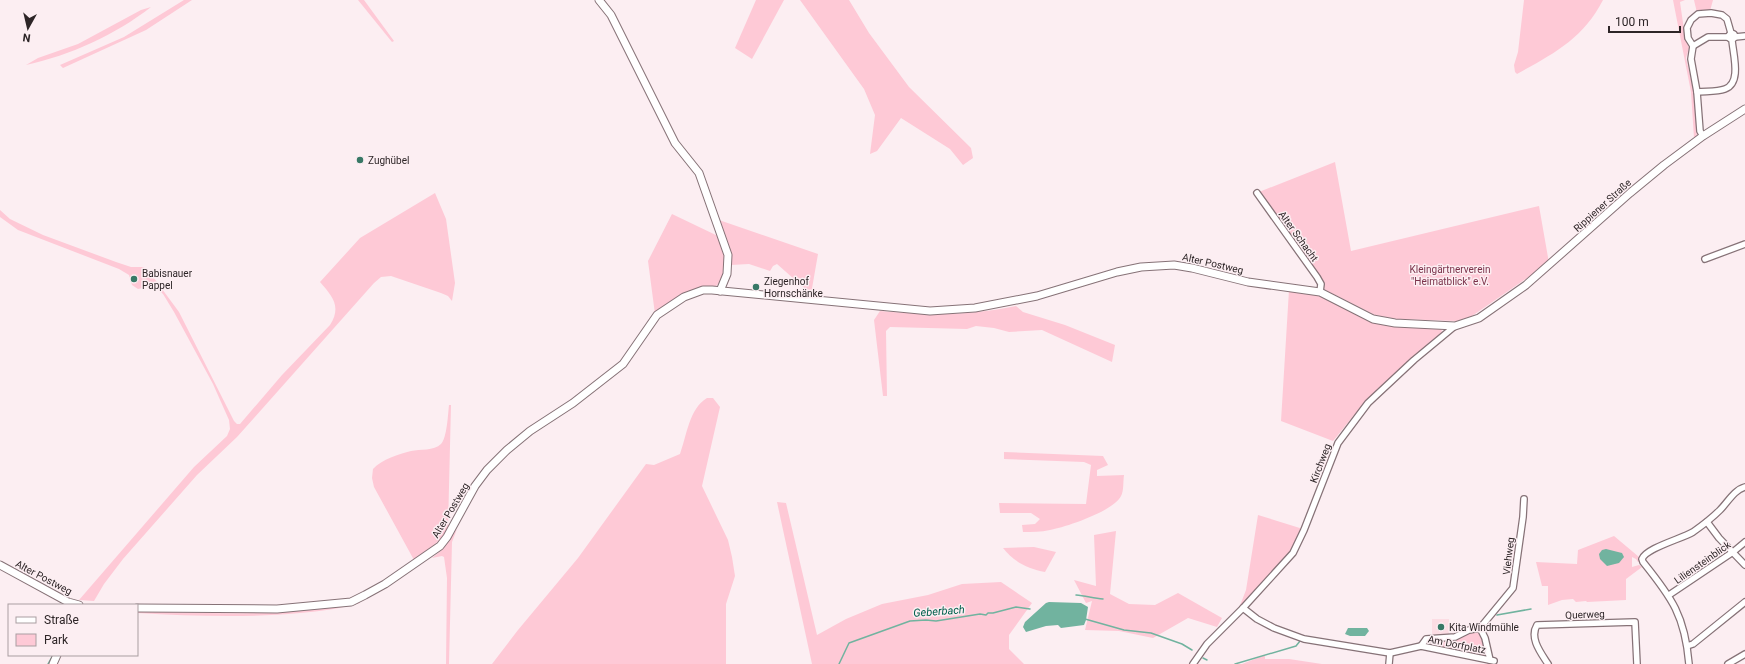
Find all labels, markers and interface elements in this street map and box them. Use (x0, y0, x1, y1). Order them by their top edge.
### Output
north arrow (8, 8, 48, 48)
scale bar (1609, 8, 1680, 34)
text: 100 m (1615, 15, 1649, 29)
text: N (22, 30, 31, 44)
marker: Zughübel (355, 155, 365, 165)
place label: Zughübel (368, 155, 409, 166)
street label: Rippiener Straße (1571, 177, 1633, 234)
street label: Alter Schacht (1277, 209, 1321, 264)
street label: Alter Postweg (1181, 251, 1244, 276)
park label: Kleingärtnerverein "Heimatblick" e.V. (1410, 264, 1490, 287)
place label: Babisnauer Pappel (142, 268, 193, 291)
marker: Babisnauer Pappel (129, 274, 139, 284)
place label: Ziegenhof Hornschänke (764, 276, 823, 299)
marker: Ziegenhof Hornschänke (751, 282, 761, 292)
street label: Kirchweg (1308, 442, 1333, 484)
street label: Alter Postweg (430, 481, 471, 540)
street label: Viehweg (1501, 537, 1516, 576)
street label: Liliensteinblick (1672, 538, 1733, 586)
street label: Alter Postweg (14, 558, 74, 597)
water label: Geberbach (913, 603, 965, 620)
legend (8, 604, 138, 656)
street label: Querweg (1565, 608, 1605, 621)
text: Straße (44, 613, 79, 627)
marker: Kita Windmühle (1436, 622, 1446, 632)
place label: Kita Windmühle (1449, 622, 1519, 633)
text: Park (44, 633, 69, 647)
street label: Am Dorfplatz (1427, 633, 1487, 655)

